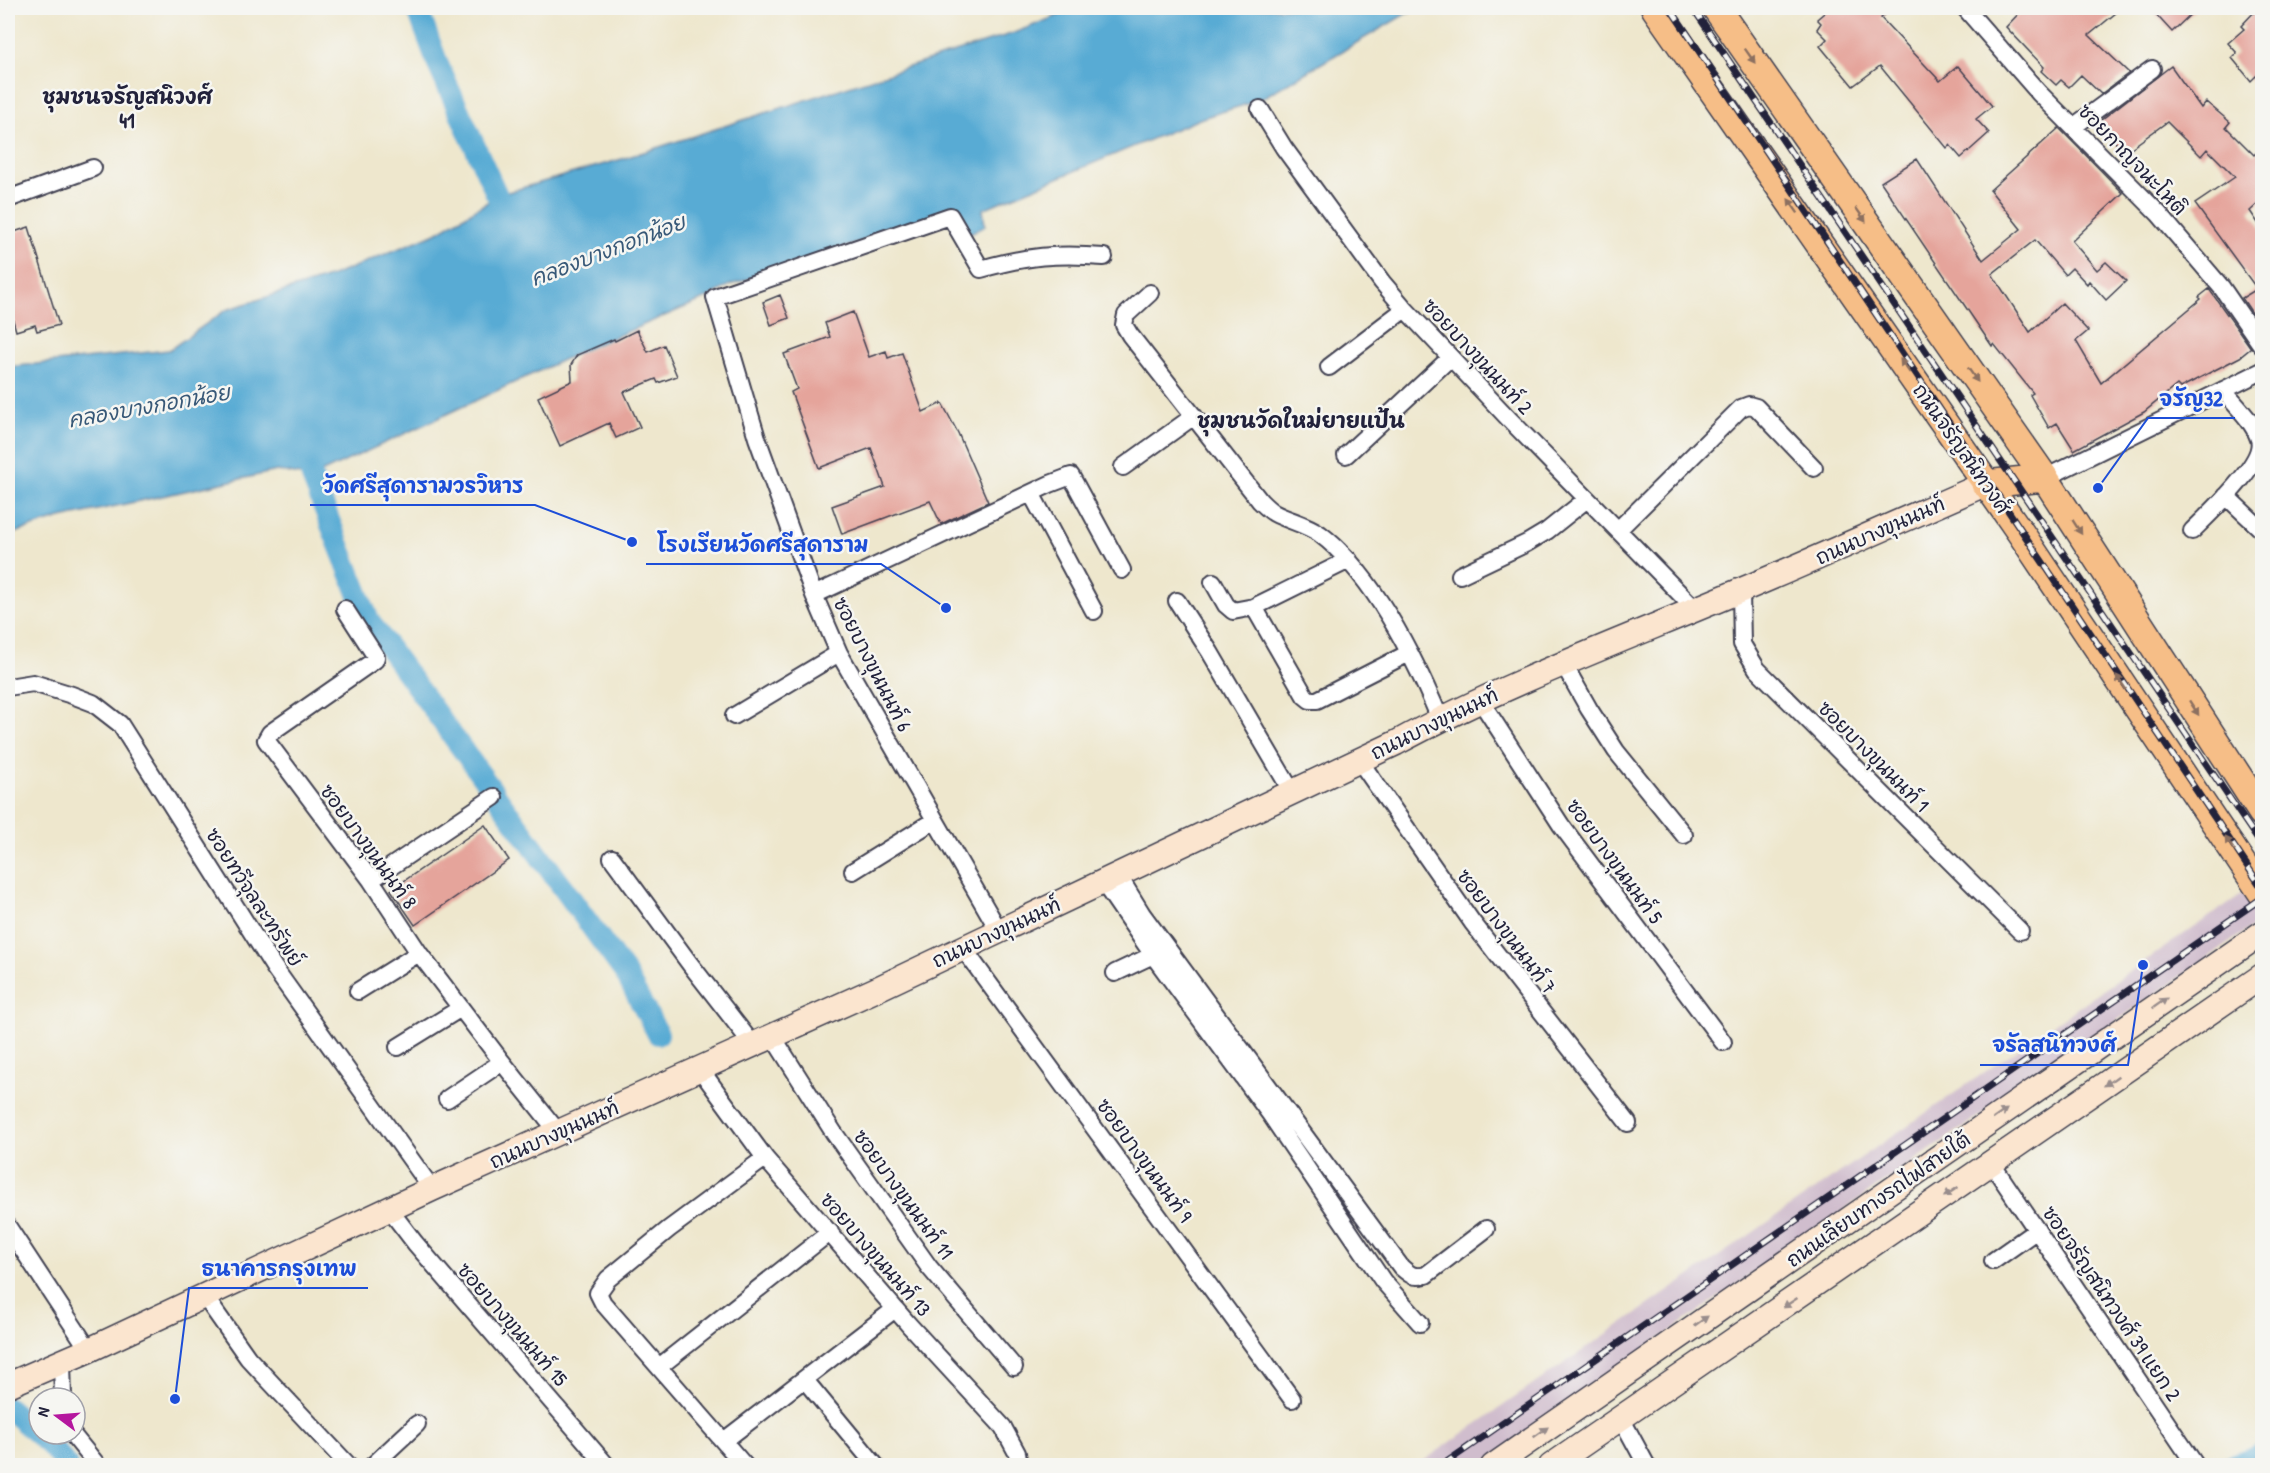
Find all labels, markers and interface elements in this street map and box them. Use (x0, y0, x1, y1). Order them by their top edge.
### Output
one-way arrow (1744, 47, 1756, 63)
district label: ชุมชนจรัญสนิวงศ์ 41 (42, 82, 214, 135)
street label: ซอยกาญจนะโหติ (2073, 97, 2193, 221)
one-way arrow (1788, 198, 1799, 214)
water label: คลองบางกอกน้อย (526, 206, 692, 293)
one-way arrow (1855, 207, 1867, 223)
street label: ซอยบางขุนนนท์ 2 (1415, 292, 1539, 422)
one-way arrow (1900, 358, 1911, 374)
one-way arrow (1967, 367, 1979, 383)
water label: คลองบางกอกน้อย (66, 377, 234, 434)
street label: ถนนจรัญสนิทวงศ์ (1907, 378, 2018, 520)
callout: จรัญ32 (2148, 379, 2235, 418)
text: จรัญ32 (2159, 384, 2223, 413)
district label: ชุมชนวัดใหม่ยายแป้น (1197, 406, 1405, 437)
callout: วัดศรีสุดารามวรวิหาร (310, 466, 535, 505)
text: วัดศรีสุดารามวรวิหาร (322, 471, 524, 502)
street label: ถนนบางขุนนนท์ (1811, 489, 1950, 573)
one-way arrow (2071, 519, 2082, 535)
callout: โรงเรียนวัดศรีสุดาราม (646, 525, 881, 564)
text: โรงเรียนวัดศรีสุดาราม (656, 530, 869, 561)
street label: ซอยบางขุนนนท์ 6 (825, 592, 919, 737)
one-way arrow (2116, 674, 2127, 690)
street label: ถนนบางขุนนนท์ (1366, 680, 1504, 768)
street label: ซอยบางขุนนนท์ 1 (1810, 694, 1936, 820)
one-way arrow (2189, 700, 2200, 716)
street label: ซอยบางขุนนนท์ 8 (312, 778, 424, 916)
street label: ซอยบางขุนนนท์ 5 (1558, 793, 1670, 931)
street label: ซอยทวีจุลละทรัพย์ (197, 822, 310, 973)
one-way arrow (2225, 836, 2236, 852)
street label: ซอยบางขุนนนท์ 7 (1449, 863, 1563, 1001)
street label: ถนนบางขุนนนท์ (927, 890, 1066, 976)
one-way arrow (2152, 997, 2168, 1009)
callout: จรัลสนิทวงศ์ (1980, 1026, 2128, 1065)
text: จรัลสนิทวงศ์ (1992, 1030, 2118, 1059)
one-way arrow (2103, 1075, 2119, 1086)
street label: ถนนบางขุนนนท์ (485, 1093, 624, 1177)
street label: ซอยบางขุนนนท์ 9 (1088, 1093, 1199, 1229)
one-way arrow (1991, 1108, 2007, 1120)
street label: ซอยบางขุนนนท์ 11 (845, 1124, 960, 1266)
street label: ถนนเลียบทางรถไฟสายใต้ (1780, 1125, 1976, 1273)
street label: ซอยบางขุนนนท์ 13 (812, 1186, 937, 1324)
one-way arrow (1942, 1187, 1959, 1198)
street label: ซอยจรัญสนิทวงศ์ 39 แยก 2 (2037, 1200, 2188, 1406)
callout: ธนาคารกรุงเทพ (189, 1249, 368, 1288)
text: ธนาคารกรุงเทพ (201, 1254, 357, 1285)
street label: ซอยบางขุนนนท์ 15 (450, 1256, 575, 1394)
one-way arrow (1782, 1297, 1798, 1309)
one-way arrow (1693, 1315, 1709, 1327)
north arrow (27, 1386, 87, 1446)
text: N (31, 1404, 54, 1419)
one-way arrow (1533, 1426, 1549, 1438)

